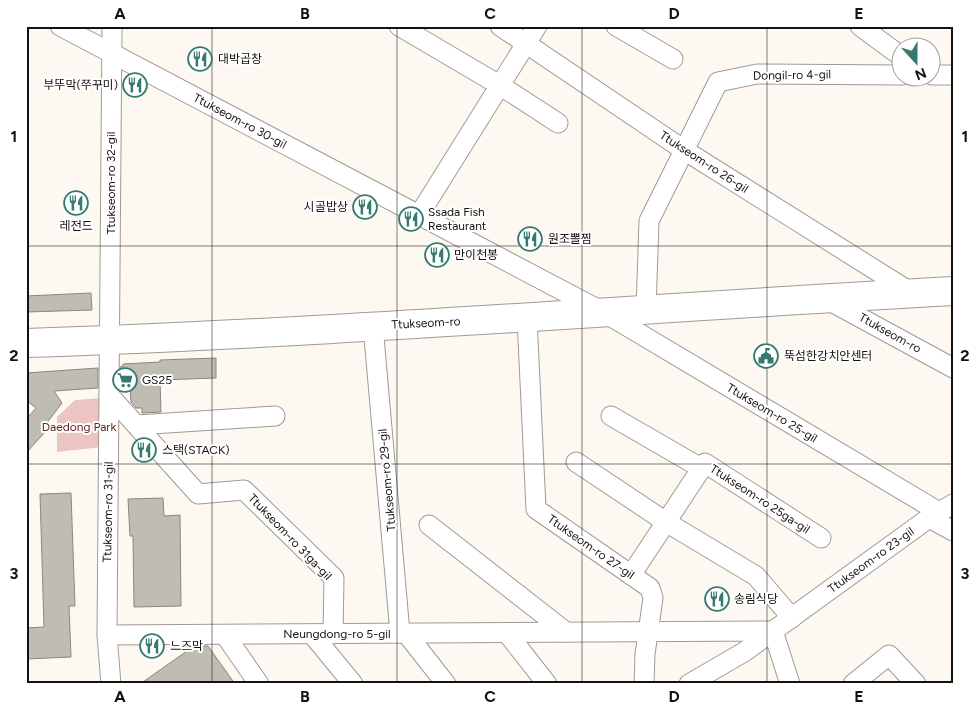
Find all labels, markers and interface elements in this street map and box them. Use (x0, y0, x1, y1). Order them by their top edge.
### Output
text: A (114, 4, 126, 23)
text: B (300, 4, 310, 23)
text: C (484, 4, 496, 23)
text: D (668, 4, 680, 23)
text: E (854, 4, 864, 23)
north arrow (892, 38, 942, 88)
restaurant icon: 대박곱창 (187, 46, 213, 72)
place label: 대박곱창 (218, 52, 262, 66)
text: N (912, 64, 929, 84)
street label: Dongil-ro 4-gil (753, 67, 831, 83)
restaurant icon: 부뚜막(쭈꾸미) (122, 72, 148, 98)
place label: 부뚜막(쭈꾸미) (43, 78, 118, 92)
street label: Ttukseom-ro 30-gil (191, 90, 289, 152)
text: 1 (11, 127, 17, 146)
text: 1 (962, 127, 968, 146)
street label: Ttukseom-ro 26-gil (657, 128, 751, 196)
street label: Ttukseom-ro 32-gil (104, 132, 118, 234)
restaurant icon: 레전드 (63, 190, 89, 216)
restaurant icon: 시골밥상 (352, 194, 378, 220)
place label: 시골밥상 (304, 200, 348, 214)
place label: Ssada Fish Restaurant (428, 205, 487, 233)
restaurant icon: Ssada Fish Restaurant (398, 206, 424, 232)
place label: 레전드 (59, 219, 93, 233)
restaurant icon: 원조뽈찜 (517, 226, 543, 252)
place label: 원조뽈찜 (548, 232, 592, 246)
restaurant icon: 만이천봉 (424, 242, 450, 268)
place label: 만이천봉 (454, 248, 498, 262)
street label: Ttukseom-ro (856, 310, 924, 356)
street label: Ttukseom-ro (391, 314, 461, 332)
public building icon: 뚝섬한강치안센터 (753, 343, 779, 369)
text: 2 (9, 346, 19, 365)
text: 2 (960, 346, 970, 365)
place label: 뚝섬한강치안센터 (784, 349, 872, 363)
supermarket icon: GS25 (112, 367, 138, 393)
place label: GS25 (142, 373, 172, 387)
street label: Ttukseom-ro 25-gil (724, 380, 820, 446)
park label: Daedong Park (42, 420, 116, 434)
street label: Ttukseom-ro 29-gil (376, 428, 398, 532)
restaurant icon: 스택(STACK) (131, 437, 157, 463)
place label: 스택(STACK) (162, 443, 230, 457)
street label: Ttukseom-ro 31-gil (100, 461, 116, 563)
street label: Ttukseom-ro 25ga-gil (707, 461, 813, 537)
street label: Ttukseom-ro 31ga-gil (245, 491, 335, 583)
street label: Ttukseom-ro 27-gil (545, 512, 637, 582)
street label: Ttukseom-ro 23-gil (825, 524, 917, 596)
text: 3 (10, 564, 19, 583)
text: 3 (961, 564, 970, 583)
restaurant icon: 송림식당 (704, 586, 730, 612)
place label: 송림식당 (734, 592, 778, 606)
street label: Neungdong-ro 5-gil (283, 627, 391, 641)
restaurant icon: 느즈막 (139, 633, 165, 659)
place label: 느즈막 (170, 639, 203, 653)
text: A (114, 687, 126, 706)
text: B (300, 687, 310, 706)
text: C (484, 687, 496, 706)
text: D (668, 687, 680, 706)
text: E (854, 687, 864, 706)

